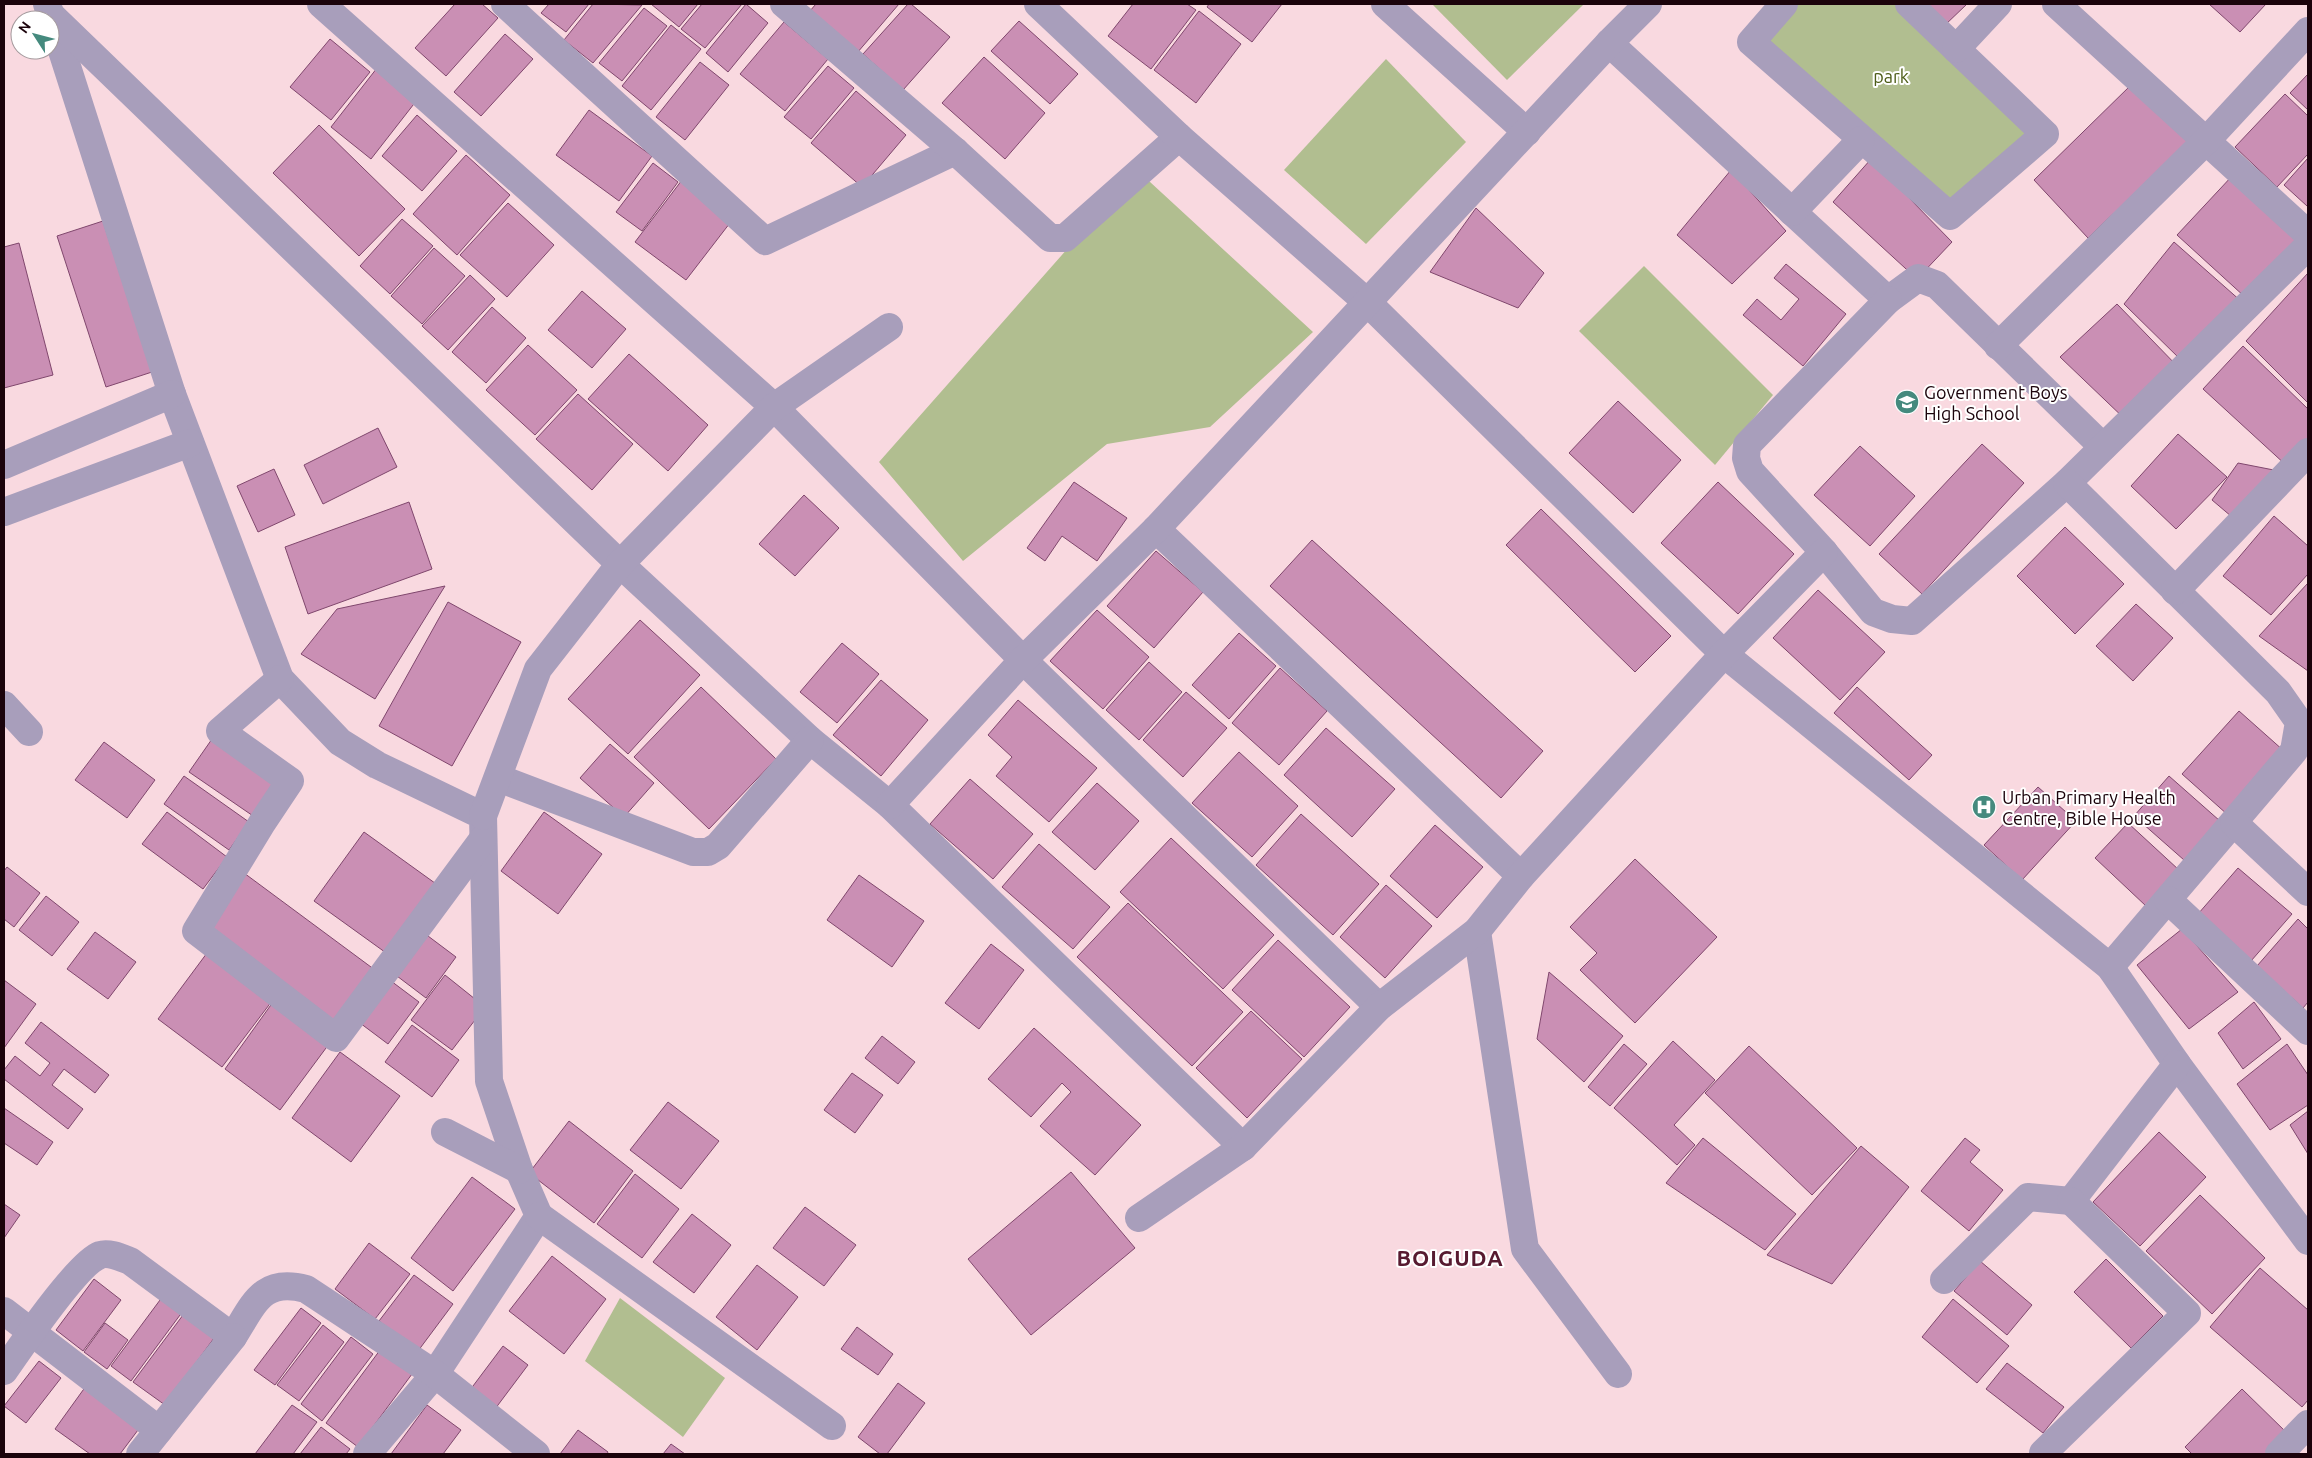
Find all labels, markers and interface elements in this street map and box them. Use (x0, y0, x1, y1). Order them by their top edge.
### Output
north arrow (10, 10, 60, 60)
text: N (15, 18, 34, 36)
park label: park (1873, 66, 1909, 86)
place label: Government Boys High School (1924, 382, 2068, 423)
school or university icon: Government Boys High School (1894, 389, 1920, 415)
place label: Urban Primary Health Centre, Bible House (2002, 787, 2176, 828)
hospital icon: Urban Primary Health Centre, Bible House (1971, 794, 1997, 820)
district label: BOIGUDA (1396, 1245, 1504, 1270)

